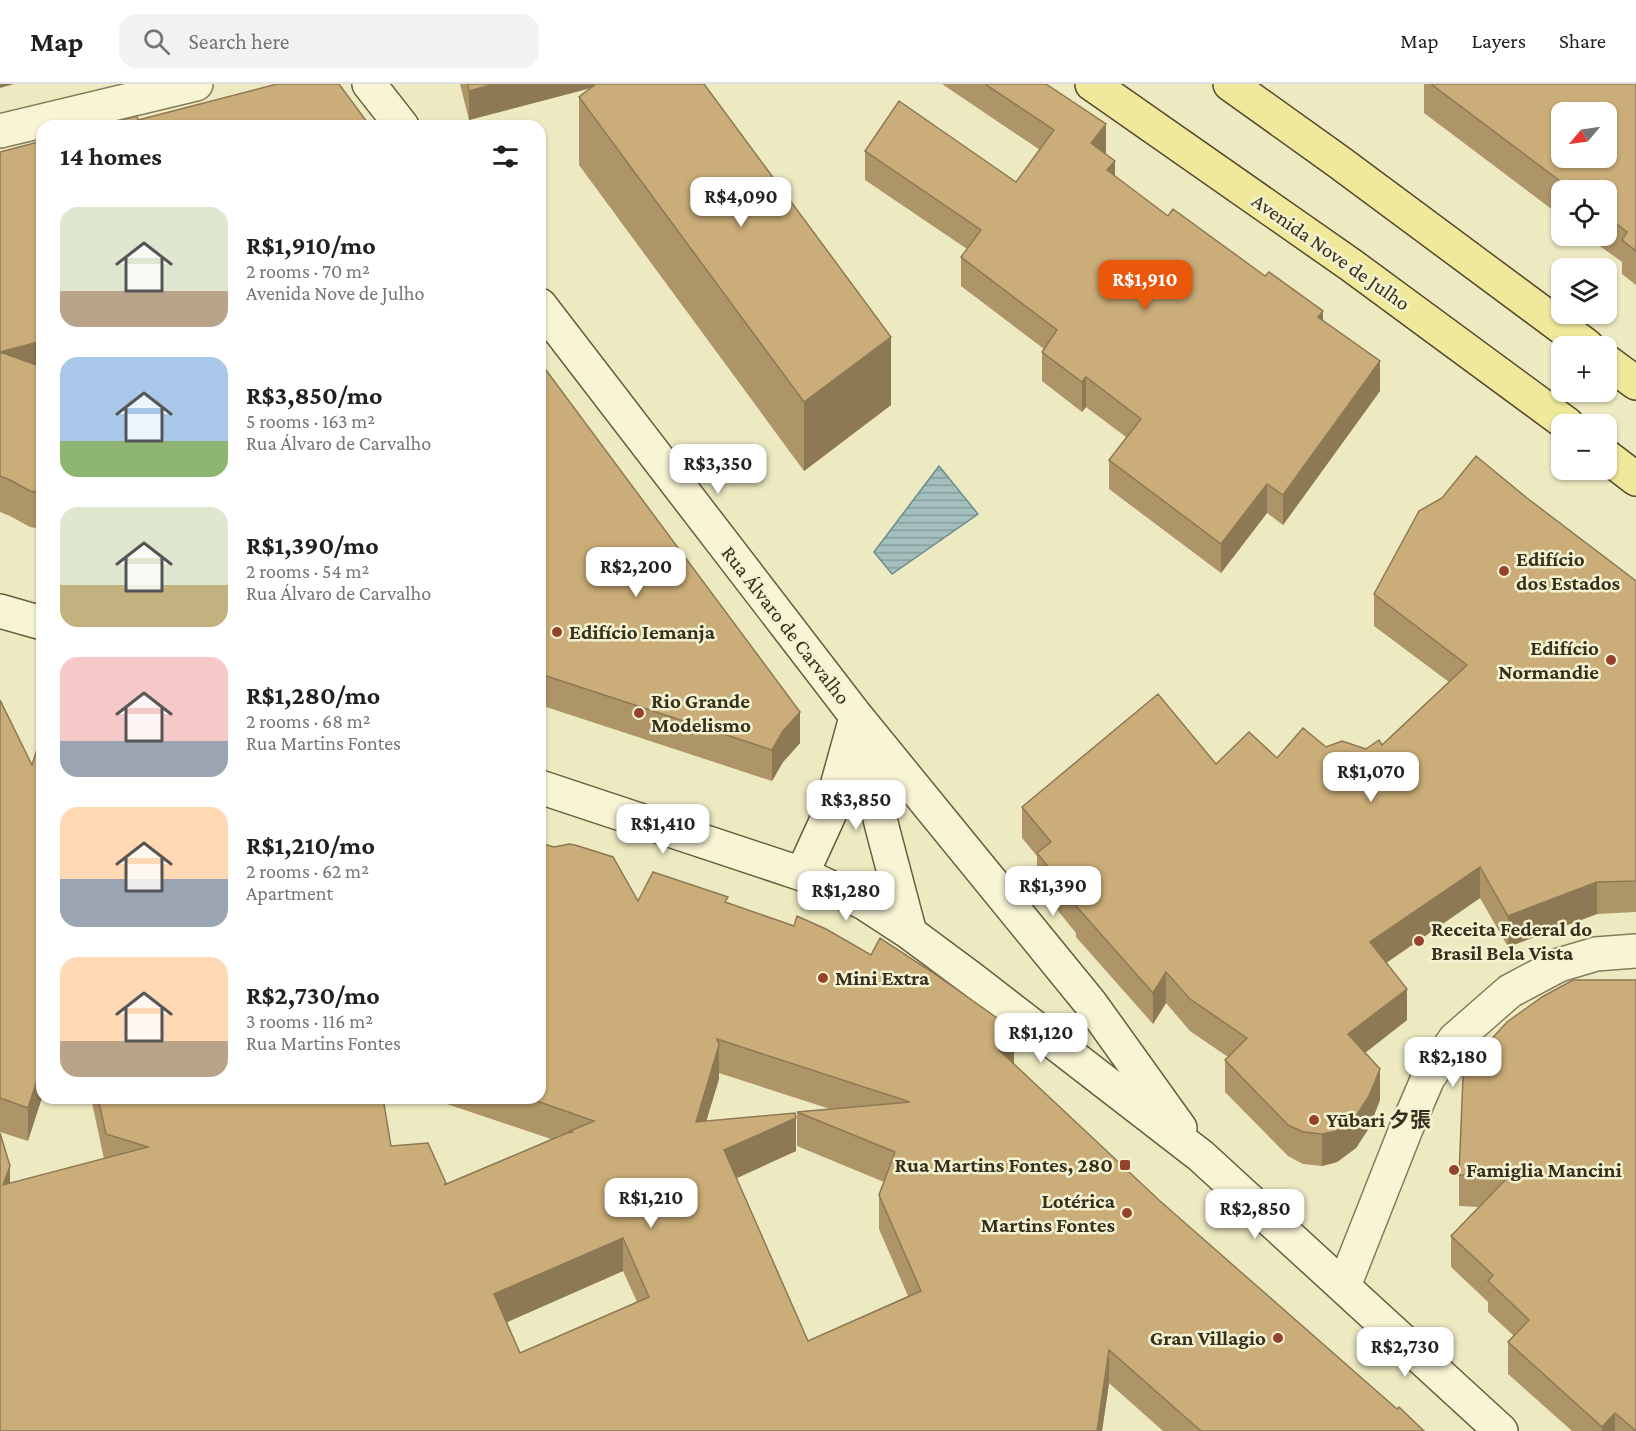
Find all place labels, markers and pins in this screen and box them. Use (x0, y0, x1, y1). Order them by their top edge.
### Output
pin: R$4,090 (686, 177, 796, 228)
pin: R$1,910 (1090, 260, 1200, 311)
pin: R$3,350 (663, 444, 773, 495)
pin: R$2,200 (581, 547, 691, 598)
place label: Edifício dos Estados (1516, 547, 1621, 595)
marker: Edifício dos Estados (1497, 564, 1511, 578)
place label: Edifício Iemanja (569, 620, 716, 644)
marker: Edifício Iemanja (550, 625, 564, 639)
place label: Edifício Normandie (1498, 636, 1599, 684)
marker: Edifício Normandie (1604, 653, 1618, 667)
place label: Rio Grande Modelismo (651, 689, 751, 737)
marker: Rio Grande Modelismo (632, 706, 646, 720)
pin: R$1,070 (1316, 752, 1426, 803)
pin: R$3,850 (801, 780, 911, 831)
pin: R$1,410 (608, 804, 718, 855)
pin: R$1,390 (998, 866, 1108, 917)
pin: R$1,280 (791, 871, 901, 922)
place label: Receita Federal do Brasil Bela Vista (1431, 917, 1592, 965)
marker: Receita Federal do Brasil Bela Vista (1412, 934, 1426, 948)
place label: Mini Extra (835, 966, 930, 990)
marker: Mini Extra (816, 971, 830, 985)
pin: R$1,120 (986, 1013, 1096, 1064)
pin: R$2,180 (1398, 1037, 1508, 1088)
place label: Yūbari 夕張 (1326, 1108, 1431, 1132)
marker: Yūbari 夕張 (1307, 1113, 1321, 1127)
place label: Rua Martins Fontes, 280 (895, 1153, 1113, 1177)
marker: Rua Martins Fontes, 280 (1118, 1158, 1132, 1172)
place label: Famiglia Mancini (1466, 1158, 1622, 1182)
marker: Famiglia Mancini (1447, 1163, 1461, 1177)
pin: R$1,210 (596, 1178, 706, 1229)
place label: Lotérica Martins Fontes (981, 1189, 1116, 1237)
pin: R$2,850 (1200, 1189, 1310, 1240)
marker: Lotérica Martins Fontes (1120, 1206, 1134, 1220)
place label: Gran Villagio (1150, 1326, 1266, 1350)
pin: R$2,730 (1350, 1327, 1460, 1378)
marker: Gran Villagio (1271, 1331, 1285, 1345)

